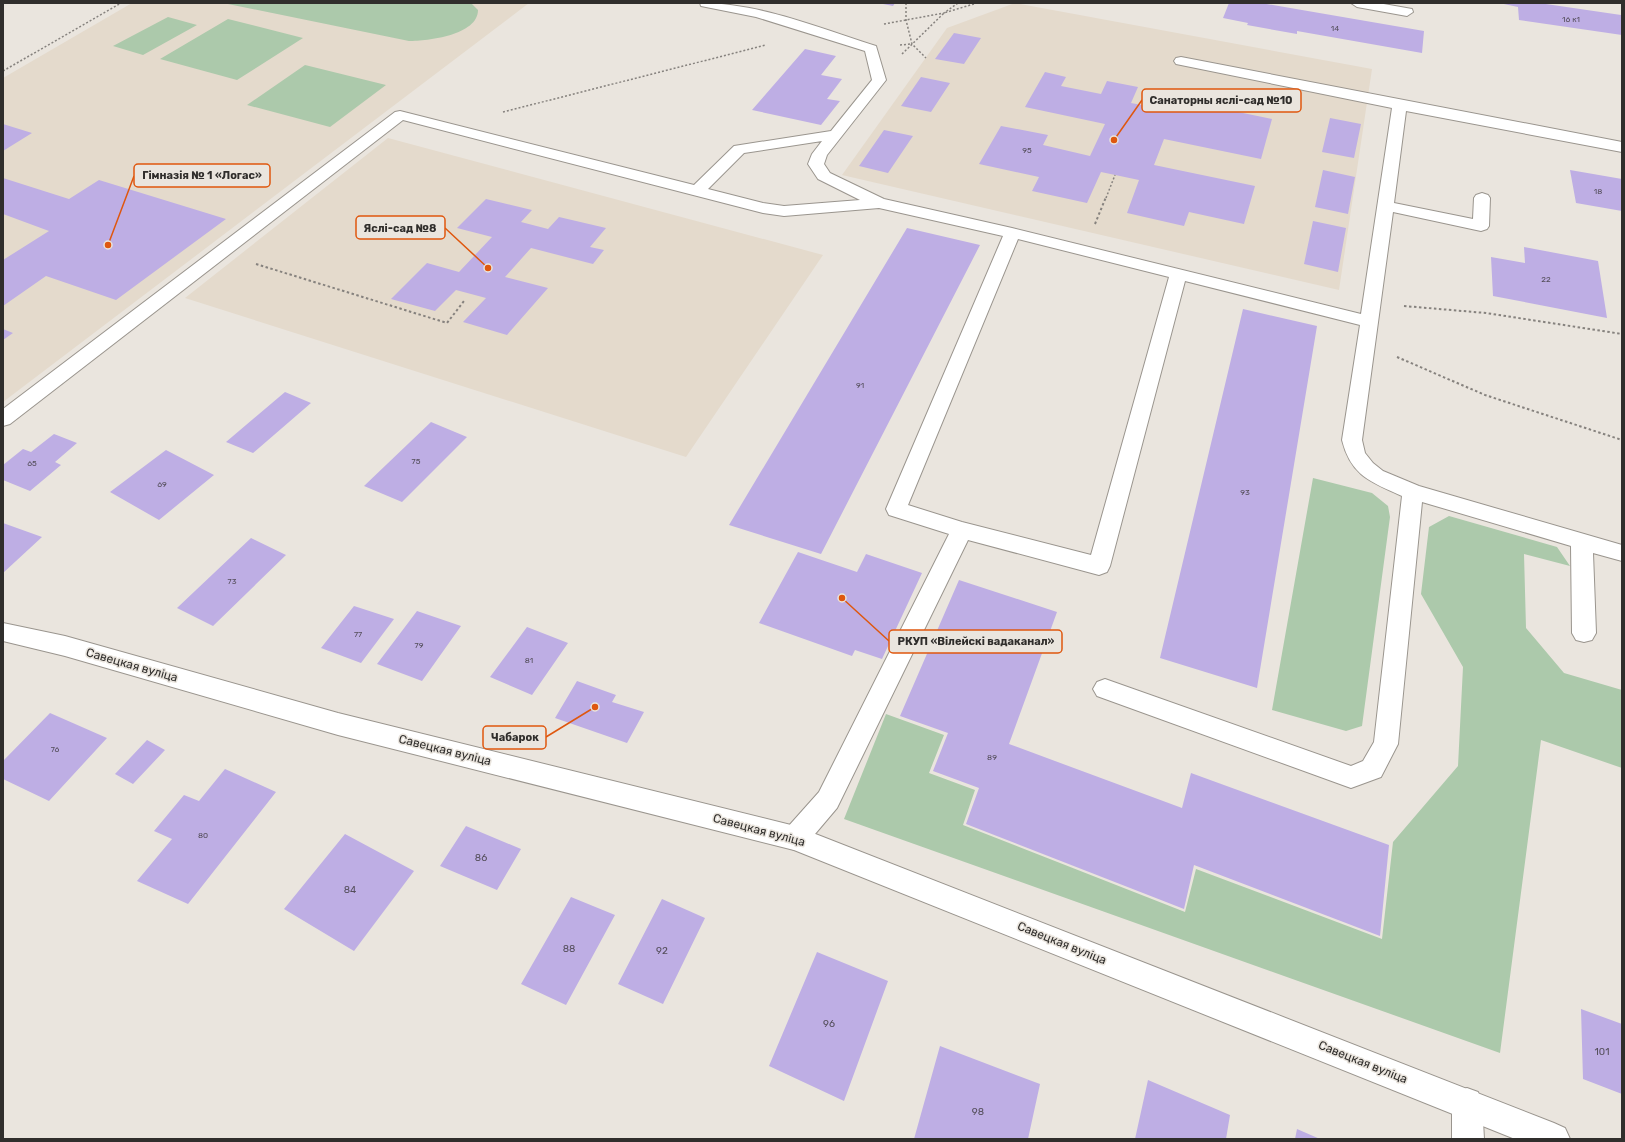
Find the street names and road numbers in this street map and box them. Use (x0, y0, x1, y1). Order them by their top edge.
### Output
street label: Савецкая вуліца (84, 645, 180, 685)
street label: Савецкая вуліца (397, 732, 493, 768)
street label: Савецкая вуліца (711, 811, 807, 849)
street label: Савецкая вуліца (1015, 919, 1109, 967)
street label: Савецкая вуліца (1316, 1038, 1410, 1086)

